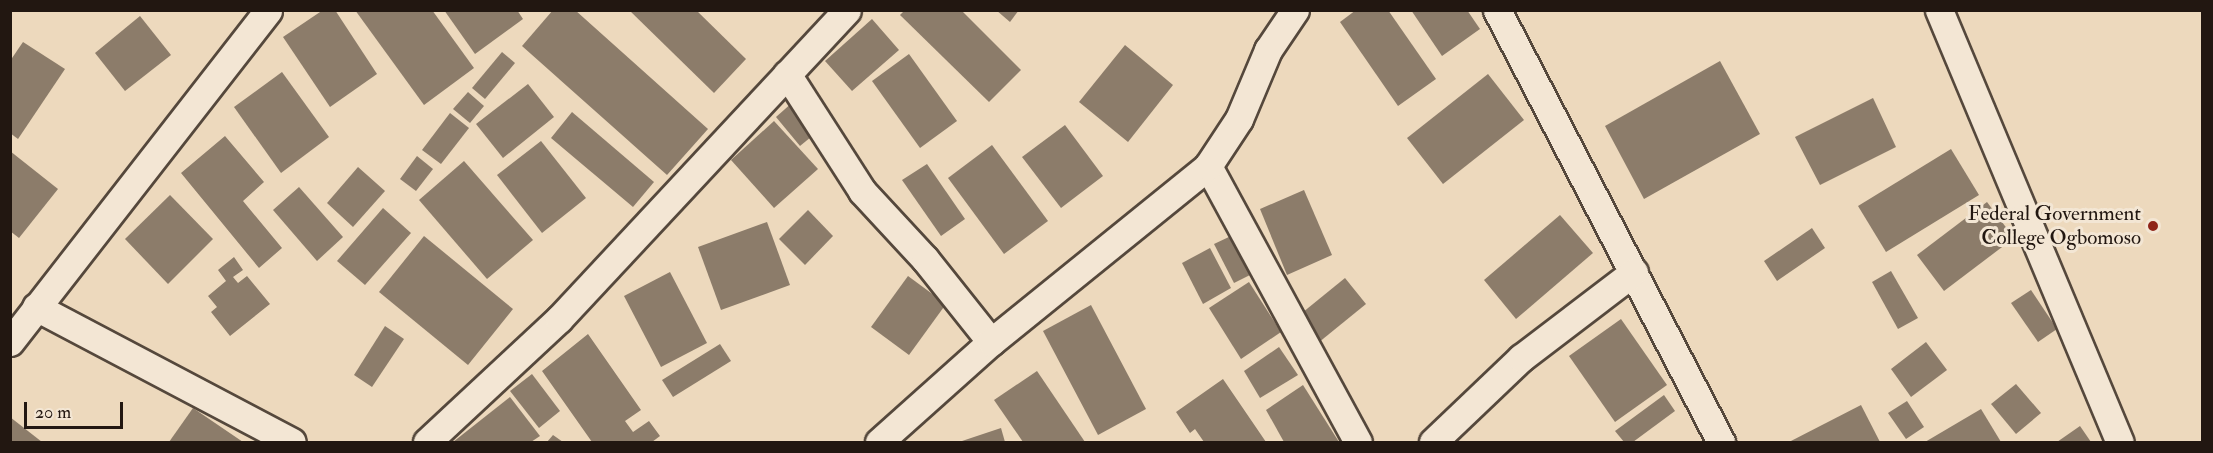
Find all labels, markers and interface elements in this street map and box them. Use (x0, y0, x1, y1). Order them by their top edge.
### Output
place label: Federal Government College Ogbomoso (1968, 201, 2141, 251)
marker: Federal Government College Ogbomoso (2146, 219, 2160, 233)
scale bar (27, 390, 126, 428)
text: 20 m (35, 401, 71, 424)

